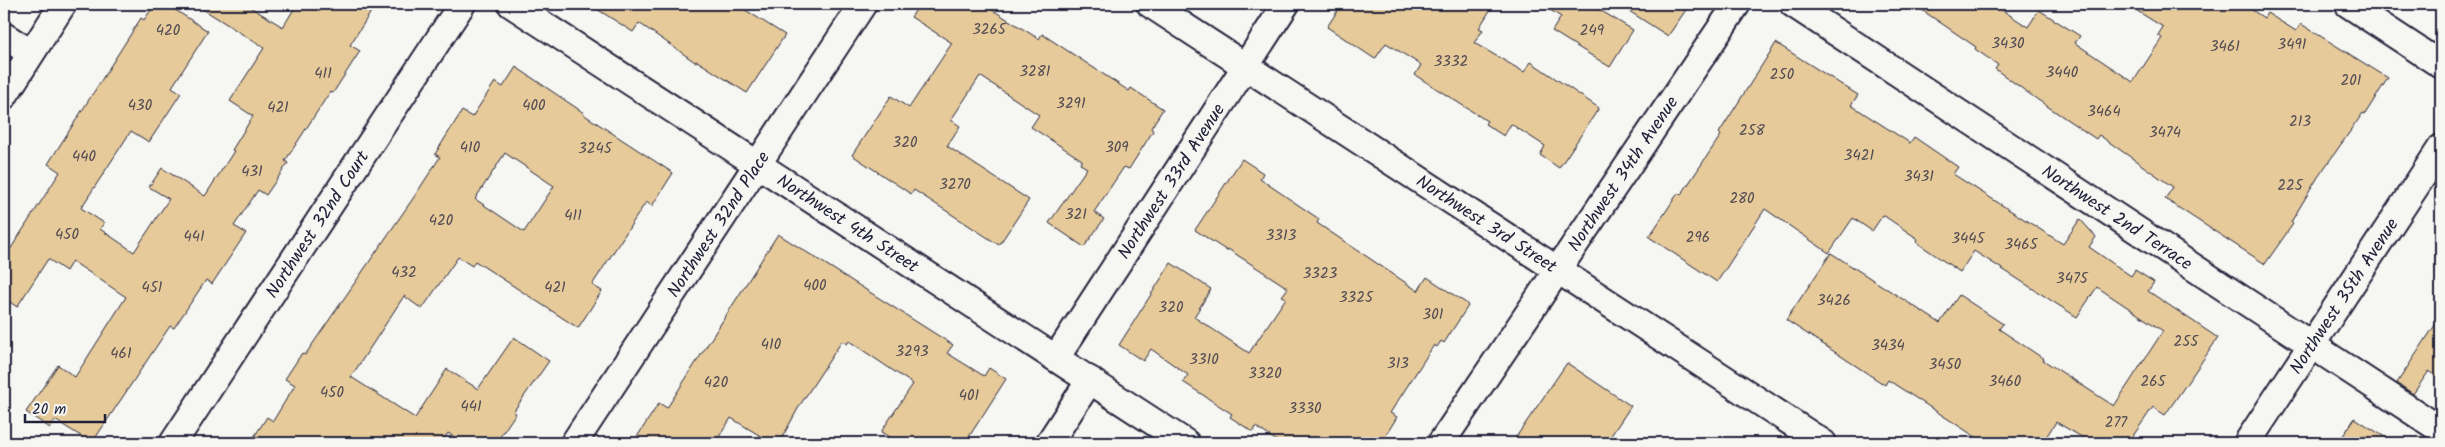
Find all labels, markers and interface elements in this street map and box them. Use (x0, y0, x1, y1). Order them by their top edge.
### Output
house number: 3265 (972, 18, 1007, 42)
house number: 420 (156, 19, 181, 43)
house number: 249 (1580, 19, 1605, 43)
house number: 3430 (1992, 32, 2025, 56)
house number: 3491 (2278, 33, 2307, 57)
house number: 3461 (2210, 35, 2240, 59)
house number: 3332 (1434, 50, 1468, 74)
house number: 3281 (1019, 60, 1051, 84)
house number: 3440 (2046, 61, 2079, 85)
house number: 411 (314, 62, 332, 86)
house number: 250 (1770, 63, 1795, 87)
house number: 201 (2341, 69, 2362, 93)
street label: Northwest 34th Avenue (1561, 91, 1687, 258)
house number: 3291 (1056, 92, 1086, 116)
house number: 430 (128, 94, 153, 118)
house number: 400 (522, 94, 546, 118)
house number: 421 (267, 96, 289, 120)
street label: Northwest 33rd Avenue (1111, 98, 1234, 266)
house number: 3464 (2087, 100, 2121, 124)
house number: 213 (2289, 110, 2311, 134)
house number: 258 (1739, 119, 1766, 143)
house number: 3474 (2149, 121, 2181, 145)
house number: 320 (893, 131, 918, 155)
house number: 410 (460, 136, 481, 160)
house number: 309 (1105, 136, 1129, 160)
house number: 3245 (578, 137, 613, 161)
street label: Northwest 32nd Court (259, 144, 378, 305)
house number: 3421 (1844, 144, 1874, 168)
house number: 440 (72, 145, 97, 169)
street label: Northwest 32nd Place (660, 146, 778, 304)
street label: Northwest 2nd Terrace (2035, 158, 2198, 279)
house number: 431 (241, 160, 263, 184)
house number: 3431 (1904, 165, 1934, 189)
street label: Northwest 4th Street (770, 167, 925, 282)
street label: Northwest 3rd Street (1410, 168, 1563, 282)
house number: 3270 (939, 173, 971, 197)
house number: 225 (2277, 174, 2304, 198)
house number: 280 (1729, 187, 1755, 211)
house number: 321 (1065, 203, 1087, 227)
house number: 411 (564, 204, 582, 228)
house number: 420 (429, 209, 454, 233)
street label: Northwest 35th Avenue (2283, 213, 2407, 381)
house number: 450 (55, 223, 79, 247)
house number: 3313 (1266, 224, 1297, 248)
house number: 441 (183, 225, 205, 249)
house number: 296 (1686, 226, 1710, 250)
house number: 3445 (1951, 227, 1986, 251)
house number: 3465 (2004, 233, 2039, 257)
house number: 432 (391, 261, 417, 285)
house number: 3323 (1303, 262, 1338, 286)
house number: 3475 (2056, 267, 2089, 291)
house number: 400 (803, 274, 827, 298)
house number: 451 (141, 276, 163, 300)
house number: 421 (544, 276, 566, 300)
house number: 3325 (1339, 286, 1374, 310)
house number: 3426 (1817, 289, 1851, 313)
house number: 320 (1159, 296, 1184, 320)
house number: 301 (1423, 303, 1444, 327)
house number: 255 (2174, 330, 2199, 354)
house number: 410 (761, 333, 782, 357)
house number: 3434 (1871, 334, 1905, 358)
house number: 3293 (895, 340, 929, 364)
house number: 461 (110, 342, 132, 366)
house number: 3310 (1189, 348, 1219, 372)
house number: 313 (1387, 352, 1409, 376)
house number: 3450 (1929, 353, 1962, 377)
house number: 3320 (1248, 362, 1282, 386)
house number: 3460 (1989, 370, 2022, 394)
house number: 265 (2140, 370, 2166, 394)
house number: 420 (704, 371, 729, 395)
house number: 450 (320, 381, 344, 405)
house number: 401 (959, 384, 980, 408)
scale bar (25, 392, 105, 424)
house number: 441 (460, 395, 482, 419)
house number: 3330 (1288, 397, 1322, 421)
text: 20 m (32, 398, 66, 422)
house number: 277 (2105, 411, 2128, 435)

